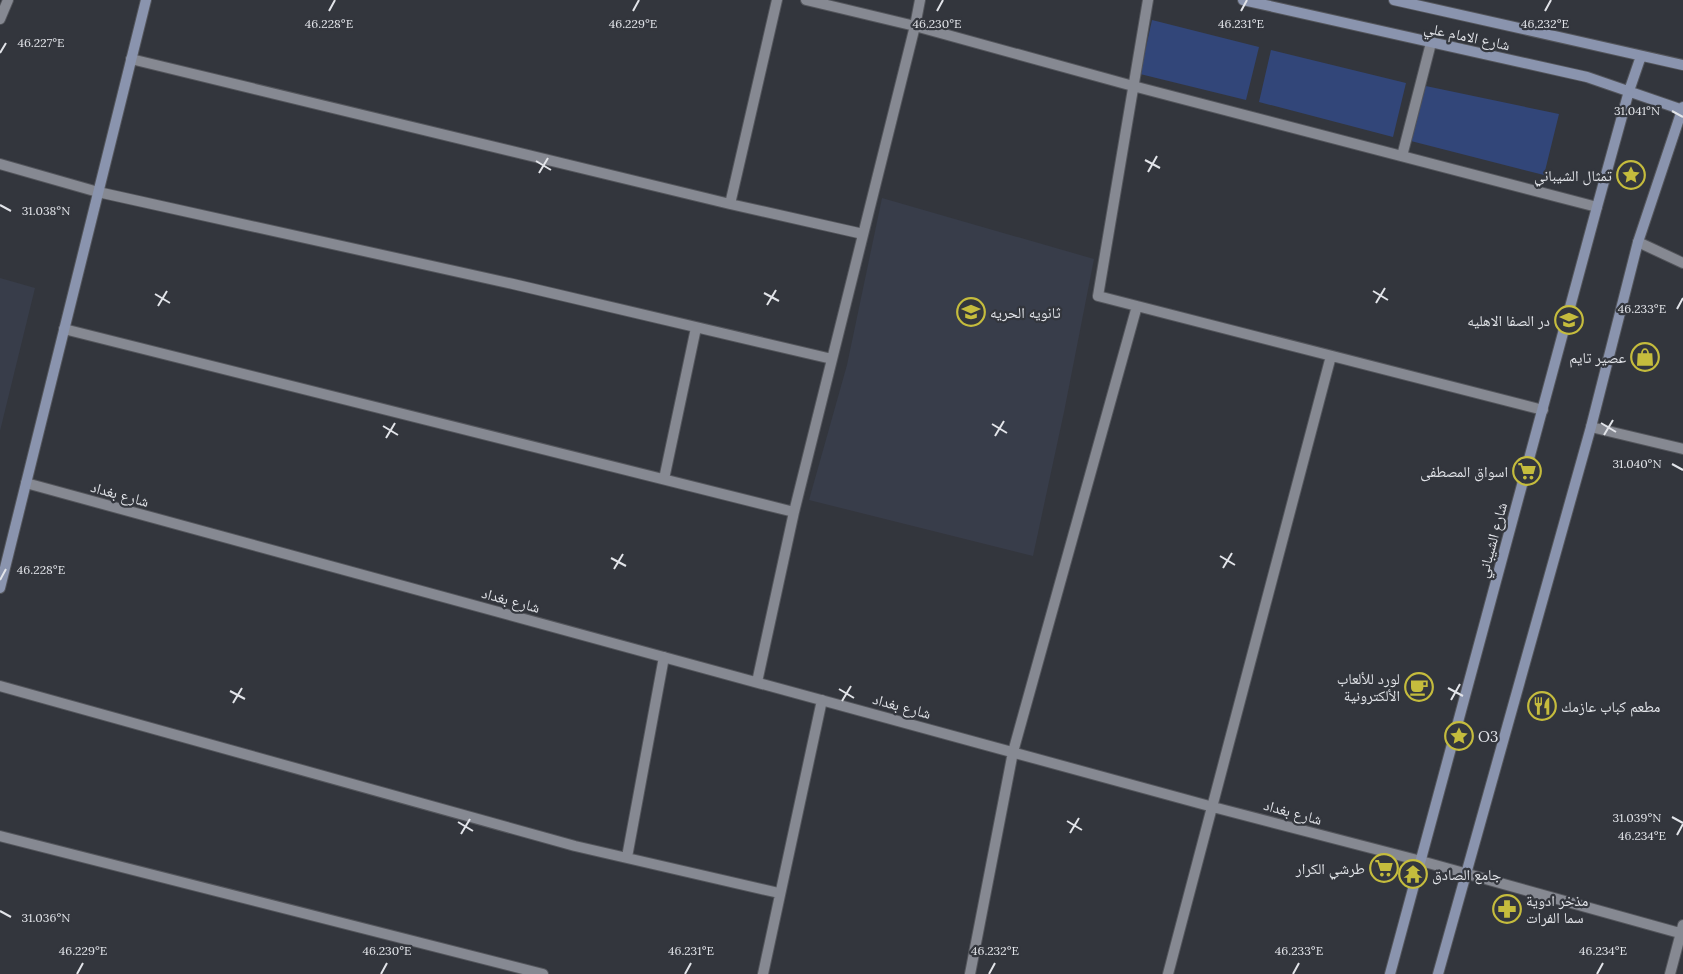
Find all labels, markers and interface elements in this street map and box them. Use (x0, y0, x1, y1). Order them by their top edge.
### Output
text: 46.228°E (305, 16, 353, 31)
text: 46.229°E (609, 16, 657, 31)
text: 46.230°E (912, 16, 962, 31)
text: 46.231°E (1218, 16, 1264, 31)
text: 46.232°E (1521, 16, 1569, 31)
street label: شارع الامام علي (1422, 18, 1512, 57)
text: 46.227°E (17, 35, 65, 50)
text: 31.041°N (1614, 103, 1660, 118)
place icon: تمثال الشيباني (1616, 160, 1646, 190)
place label: تمثال الشيباني (1534, 166, 1613, 187)
text: 31.038°N (22, 203, 70, 218)
school or university icon: ثانويه الحريه (956, 297, 986, 327)
text: 46.233°E (1618, 301, 1666, 316)
place label: ثانويه الحريه (990, 303, 1061, 322)
school or university icon: در الصفا الاهليه (1554, 305, 1584, 335)
place label: در الصفا الاهليه (1467, 311, 1550, 330)
shop icon: عصير تايم (1630, 342, 1660, 372)
place label: عصير تايم (1569, 348, 1626, 368)
supermarket icon: اسواق المصطفى (1512, 456, 1542, 486)
text: 31.040°N (1612, 456, 1662, 471)
place label: اسواق المصطفى (1420, 462, 1508, 482)
street label: شارع بغداد (88, 477, 151, 512)
street label: شارع الشيباني (1473, 500, 1514, 580)
text: 46.228°E (17, 562, 65, 577)
street label: شارع بغداد (479, 583, 542, 618)
place label: لورد للألعاب الألكترونية (1337, 669, 1400, 705)
cafe icon: لورد للألعاب الألكترونية (1404, 672, 1434, 702)
street label: شارع بغداد (870, 689, 933, 724)
restaurant icon: مطعم كباب عازمك (1527, 691, 1557, 721)
place label: مطعم كباب عازمك (1561, 697, 1660, 717)
place icon: O3 (1444, 721, 1474, 751)
place label: O3 (1478, 727, 1498, 746)
street label: شارع بغداد (1261, 795, 1324, 830)
text: 31.039°N (1613, 810, 1661, 825)
text: 46.234°E (1618, 828, 1666, 843)
supermarket icon: طرشي الكرار (1369, 853, 1399, 883)
place label: طرشي الكرار (1295, 859, 1365, 880)
temple icon: جامع الصادق (1398, 859, 1428, 889)
place label: جامع الصادق (1432, 865, 1502, 885)
place label: مذخر ادوية سما الفرات (1526, 891, 1588, 927)
pharmacy icon: مذخر ادوية سما الفرات (1492, 894, 1522, 924)
text: 31.036°N (22, 910, 70, 925)
text: 46.229°E (59, 943, 107, 958)
text: 46.230°E (362, 943, 412, 958)
text: 46.231°E (668, 943, 714, 958)
text: 46.232°E (971, 943, 1019, 958)
text: 46.233°E (1275, 943, 1323, 958)
text: 46.234°E (1579, 943, 1627, 958)

